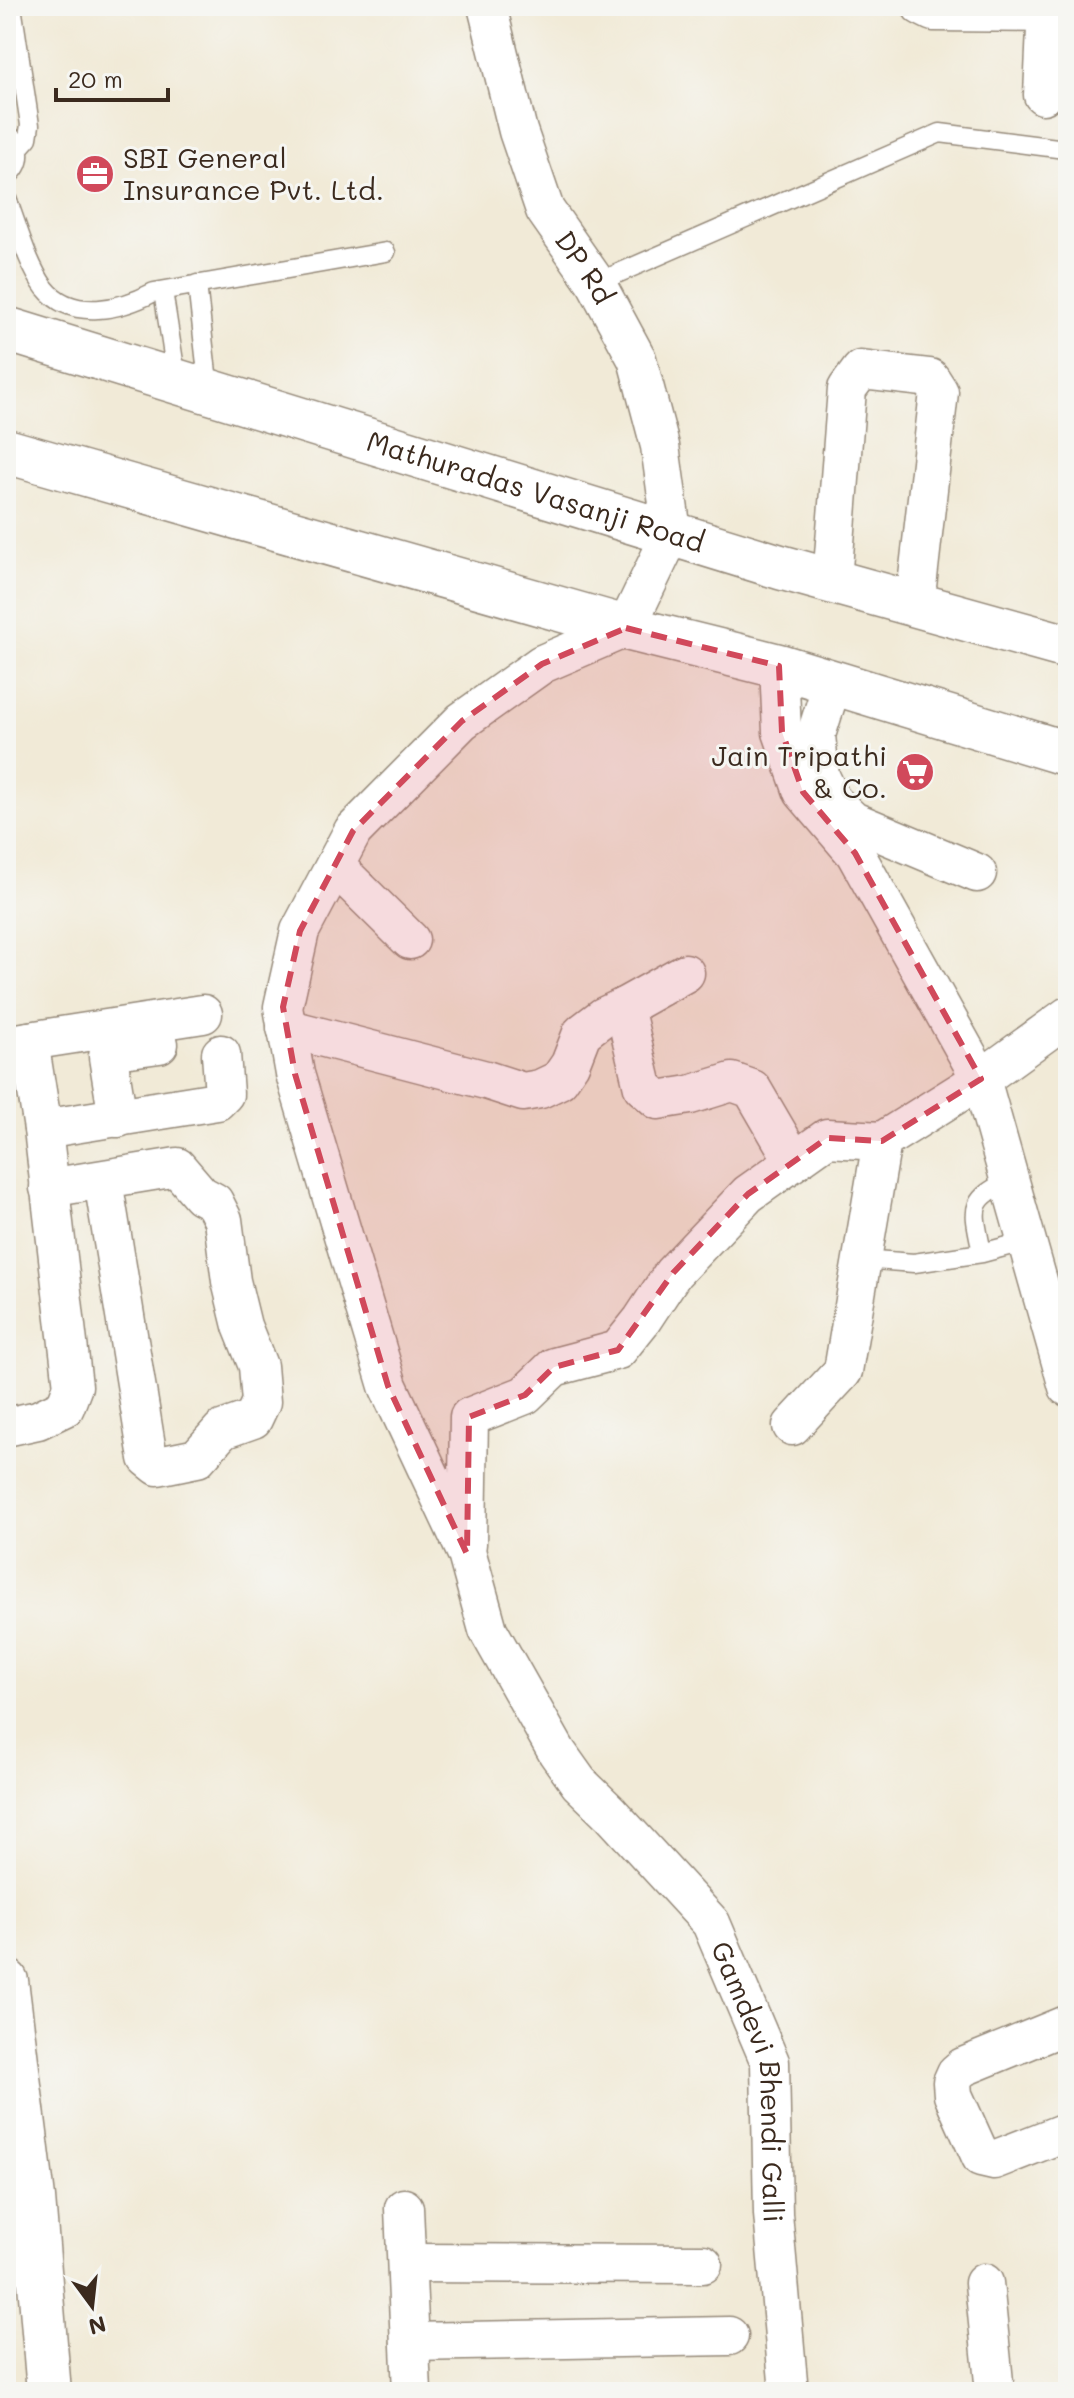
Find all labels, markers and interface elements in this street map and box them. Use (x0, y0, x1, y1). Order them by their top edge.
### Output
scale bar (56, 52, 168, 102)
text: 20 m (68, 63, 123, 94)
place label: SBI General Insurance Pvt. Ltd. (123, 139, 384, 207)
office icon: SBI General Insurance Pvt. Ltd. (74, 153, 116, 195)
street label: DP Rd (548, 223, 623, 310)
street label: Mathuradas Vasanji Road (363, 422, 709, 560)
place label: Jain Tripathi & Co. (712, 737, 887, 805)
supermarket icon: Jain Tripathi & Co. (894, 751, 936, 793)
street label: Gamdevi Bhendi Galli (704, 1935, 793, 2224)
north arrow (52, 2266, 132, 2346)
text: N (85, 2310, 109, 2342)

